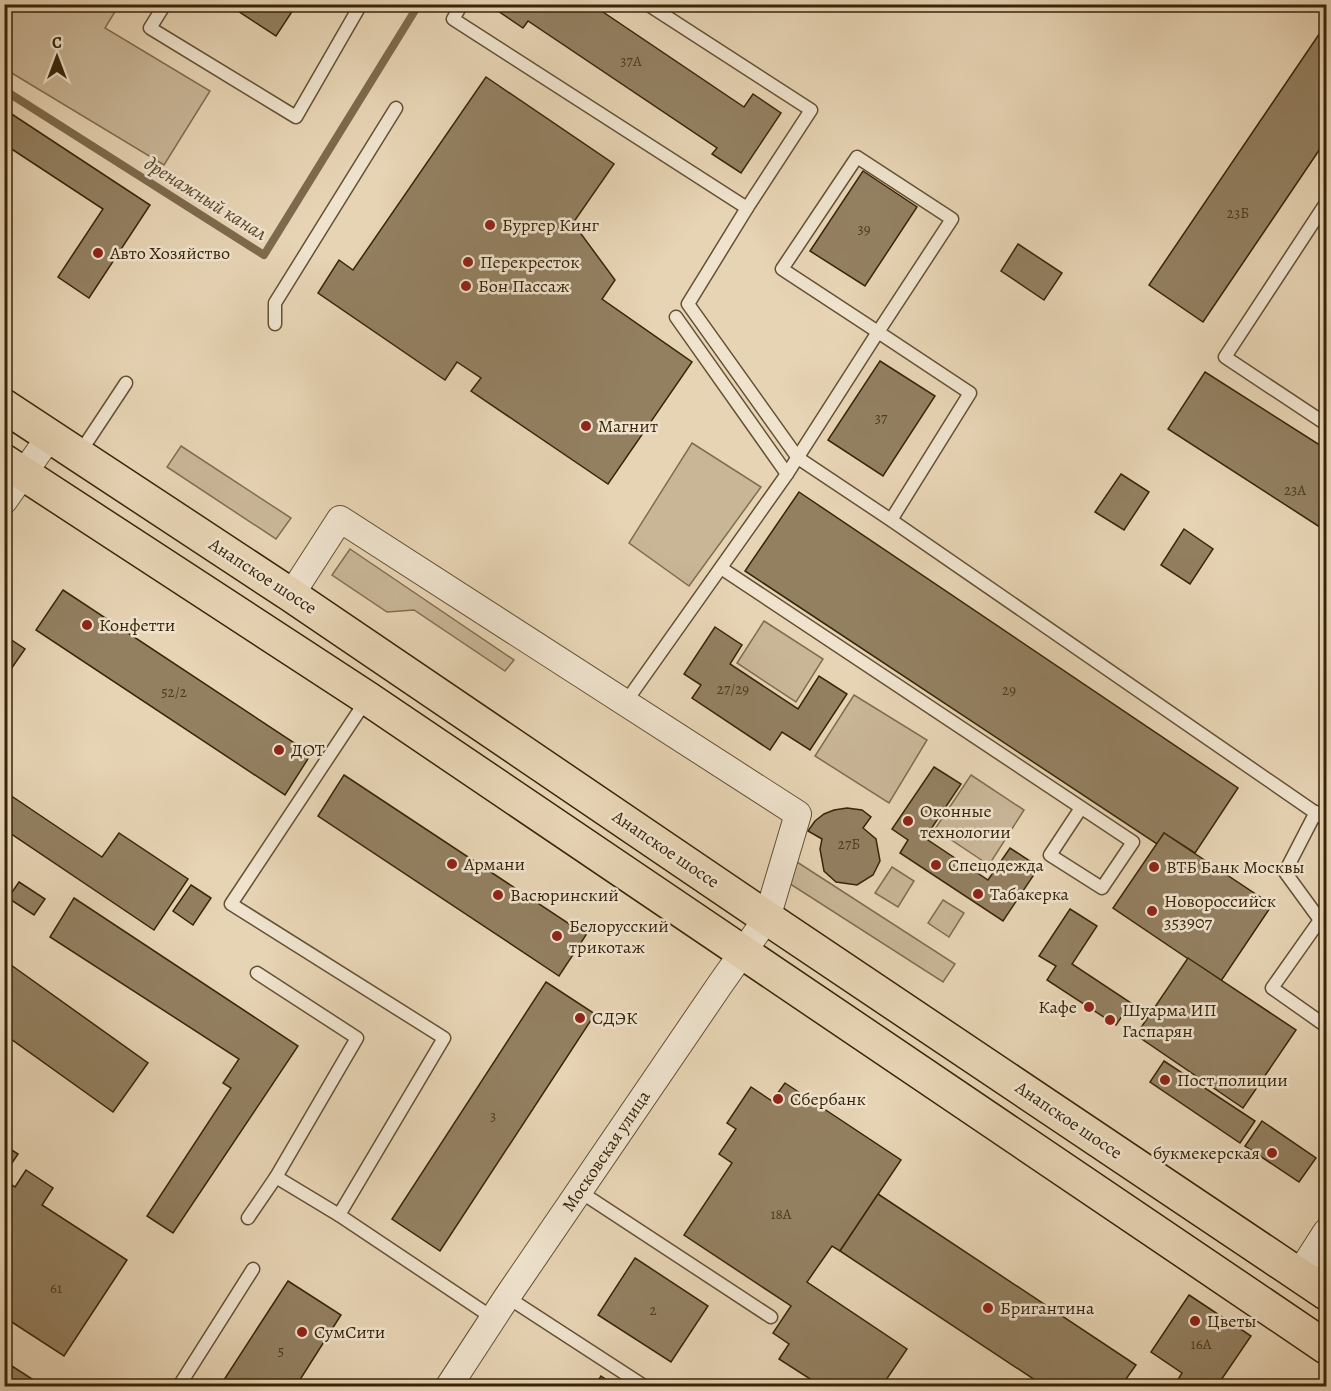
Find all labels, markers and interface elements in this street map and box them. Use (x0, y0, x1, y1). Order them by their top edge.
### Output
north arrow (27, 27, 87, 87)
text: С (52, 32, 62, 54)
house number: 37А (620, 51, 642, 71)
water label: дренажный канал (139, 150, 272, 247)
house number: 23Б (1227, 203, 1249, 223)
place label: Бургер Кинг (502, 213, 600, 237)
marker: Бургер Кинг (483, 218, 497, 232)
house number: 39 (857, 219, 871, 239)
place label: Авто Хозяйство (109, 241, 230, 265)
marker: Авто Хозяйство (91, 246, 105, 260)
place label: Перекресток (480, 250, 580, 274)
marker: Перекресток (461, 255, 475, 269)
place label: Бон Пассаж (478, 274, 570, 298)
marker: Бон Пассаж (459, 279, 473, 293)
house number: 37 (875, 408, 888, 428)
place label: Магнит (598, 414, 658, 438)
marker: Магнит (579, 419, 593, 433)
house number: 23А (1284, 480, 1306, 500)
street label: Анапское шоссе (204, 532, 321, 620)
place label: Конфетти (99, 613, 175, 637)
marker: Конфетти (80, 618, 94, 632)
house number: 27/29 (717, 679, 749, 699)
house number: 29 (1002, 680, 1016, 700)
house number: 52/2 (161, 682, 187, 702)
place label: ДОТ (291, 738, 325, 762)
marker: ДОТ (272, 743, 286, 757)
place label: Оконные технологии (920, 799, 1011, 844)
street label: Анапское шоссе (607, 804, 724, 894)
marker: Оконные технологии (901, 814, 915, 828)
house number: 27Б (838, 834, 860, 854)
place label: Армани (463, 852, 525, 876)
place label: Спецодежда (948, 853, 1045, 877)
place label: ВТБ Банк Москвы (1166, 855, 1305, 879)
marker: Армани (445, 857, 459, 871)
marker: Спецодежда (929, 858, 943, 872)
marker: ВТБ Банк Москвы (1147, 860, 1161, 874)
place label: Табакерка (990, 882, 1070, 906)
place label: Васюринский (510, 883, 619, 907)
marker: Табакерка (971, 887, 985, 901)
marker: Васюринский (491, 888, 505, 902)
place label: Новороссийск 353907 (1164, 889, 1276, 934)
marker: Новороссийск 353907 (1145, 904, 1159, 918)
place label: Белорусский трикотаж (569, 914, 669, 959)
marker: Белорусский трикотаж (550, 929, 564, 943)
place label: Кафе (1038, 995, 1077, 1019)
place label: Шуарма ИП Гаспарян (1122, 998, 1217, 1043)
marker: Кафе (1082, 1000, 1096, 1014)
place label: СДЭК (592, 1006, 638, 1030)
marker: СДЭК (573, 1011, 587, 1025)
marker: Шуарма ИП Гаспарян (1103, 1013, 1117, 1027)
place label: Пост полиции (1177, 1068, 1288, 1092)
marker: Пост полиции (1158, 1073, 1172, 1087)
street label: Анапское шоссе (1010, 1075, 1127, 1165)
street label: Московская улица (556, 1085, 656, 1216)
place label: Сбербанк (790, 1087, 866, 1111)
marker: Сбербанк (771, 1092, 785, 1106)
house number: 3 (490, 1106, 496, 1126)
place label: букмекерская (1153, 1141, 1260, 1165)
marker: букмекерская (1265, 1146, 1279, 1160)
house number: 18А (770, 1204, 792, 1224)
house number: 61 (50, 1278, 62, 1298)
place label: Бригантина (1000, 1296, 1095, 1320)
house number: 2 (649, 1300, 657, 1320)
marker: Бригантина (981, 1301, 995, 1315)
place label: Цветы (1207, 1309, 1257, 1333)
marker: Цветы (1188, 1314, 1202, 1328)
place label: СумСити (314, 1320, 385, 1344)
marker: СумСити (295, 1325, 309, 1339)
house number: 16А (1191, 1334, 1212, 1354)
house number: 5 (278, 1341, 284, 1361)

